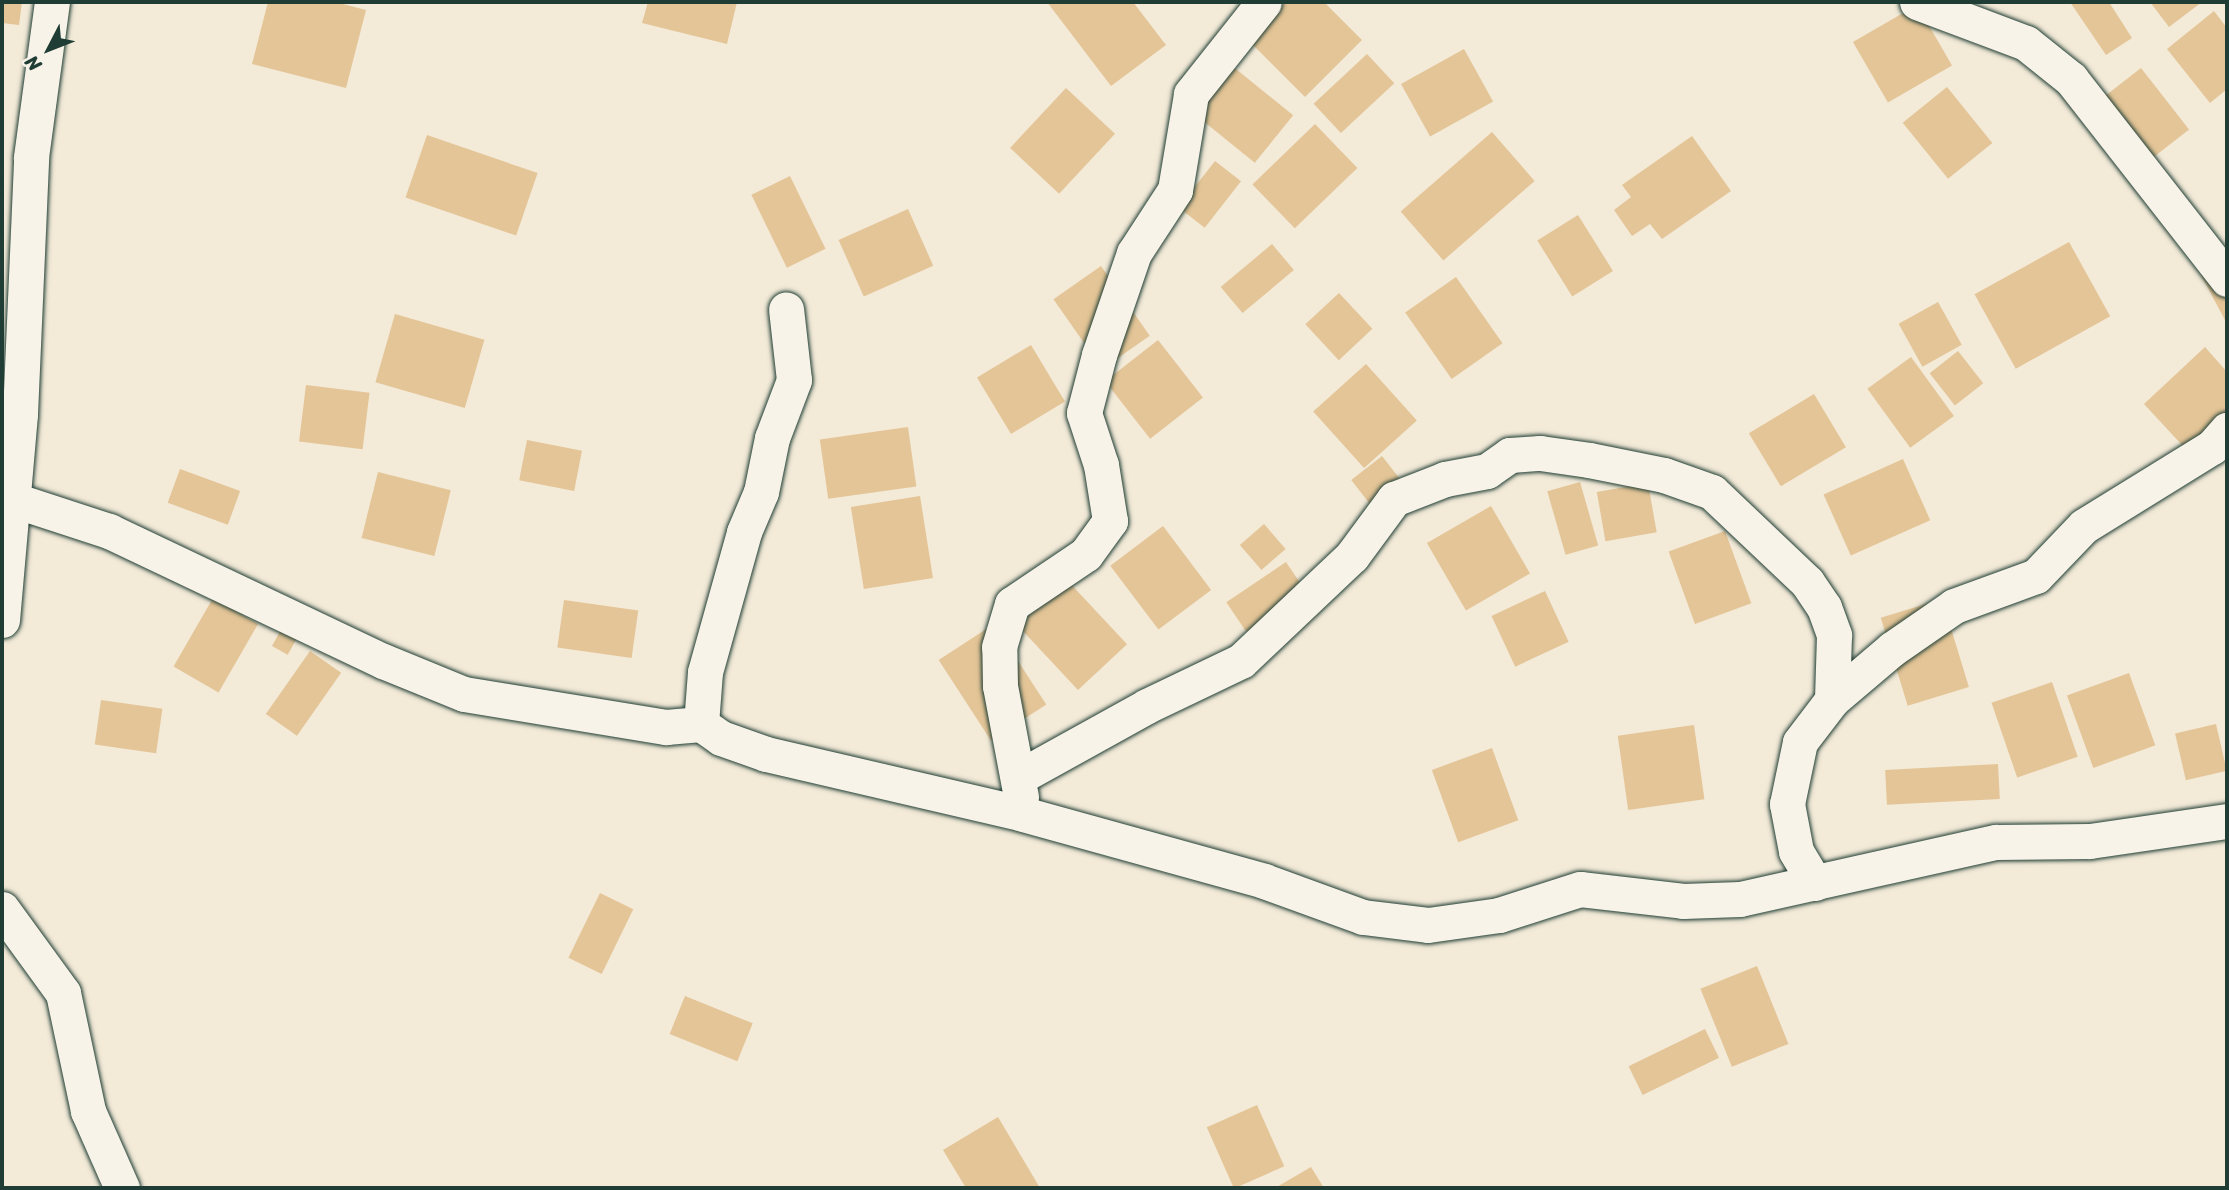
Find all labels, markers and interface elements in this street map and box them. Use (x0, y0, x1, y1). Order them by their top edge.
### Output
north arrow (14, 14, 84, 84)
text: N (16, 47, 50, 79)

